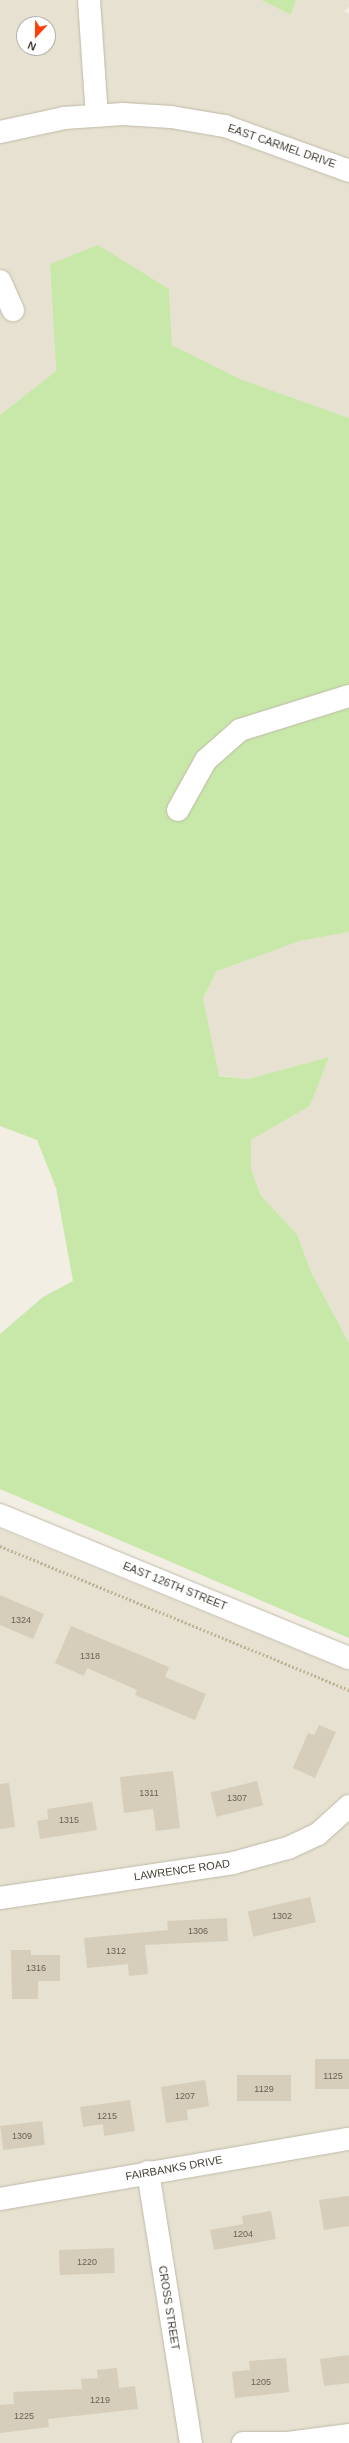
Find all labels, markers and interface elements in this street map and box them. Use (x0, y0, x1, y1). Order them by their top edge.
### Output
north arrow (16, 16, 56, 56)
text: N (26, 39, 38, 53)
street label: EAST CARMEL DRIVE (226, 121, 338, 171)
street label: EAST 126TH STREET (121, 1559, 229, 1613)
house number: 1324 (11, 1615, 31, 1625)
house number: 1318 (80, 1651, 100, 1661)
house number: 1311 (139, 1788, 159, 1798)
house number: 1307 (227, 1793, 247, 1803)
house number: 1315 (59, 1815, 79, 1825)
street label: LAWRENCE ROAD (133, 1857, 231, 1883)
house number: 1302 (272, 1911, 292, 1921)
house number: 1306 (188, 1926, 208, 1936)
house number: 1312 (106, 1946, 126, 1956)
house number: 1316 (26, 1963, 46, 1973)
house number: 1125 (323, 2071, 343, 2081)
house number: 1129 (254, 2084, 274, 2094)
house number: 1207 (175, 2091, 195, 2101)
house number: 1215 (97, 2111, 117, 2121)
house number: 1309 (12, 2131, 32, 2141)
street label: FAIRBANKS DRIVE (124, 2153, 224, 2183)
house number: 1204 (233, 2229, 253, 2239)
house number: 1220 (77, 2257, 97, 2267)
street label: CROSS STREET (156, 2265, 182, 2351)
house number: 1205 (251, 2377, 271, 2387)
house number: 1219 (90, 2395, 110, 2405)
house number: 1225 (14, 2411, 34, 2421)

